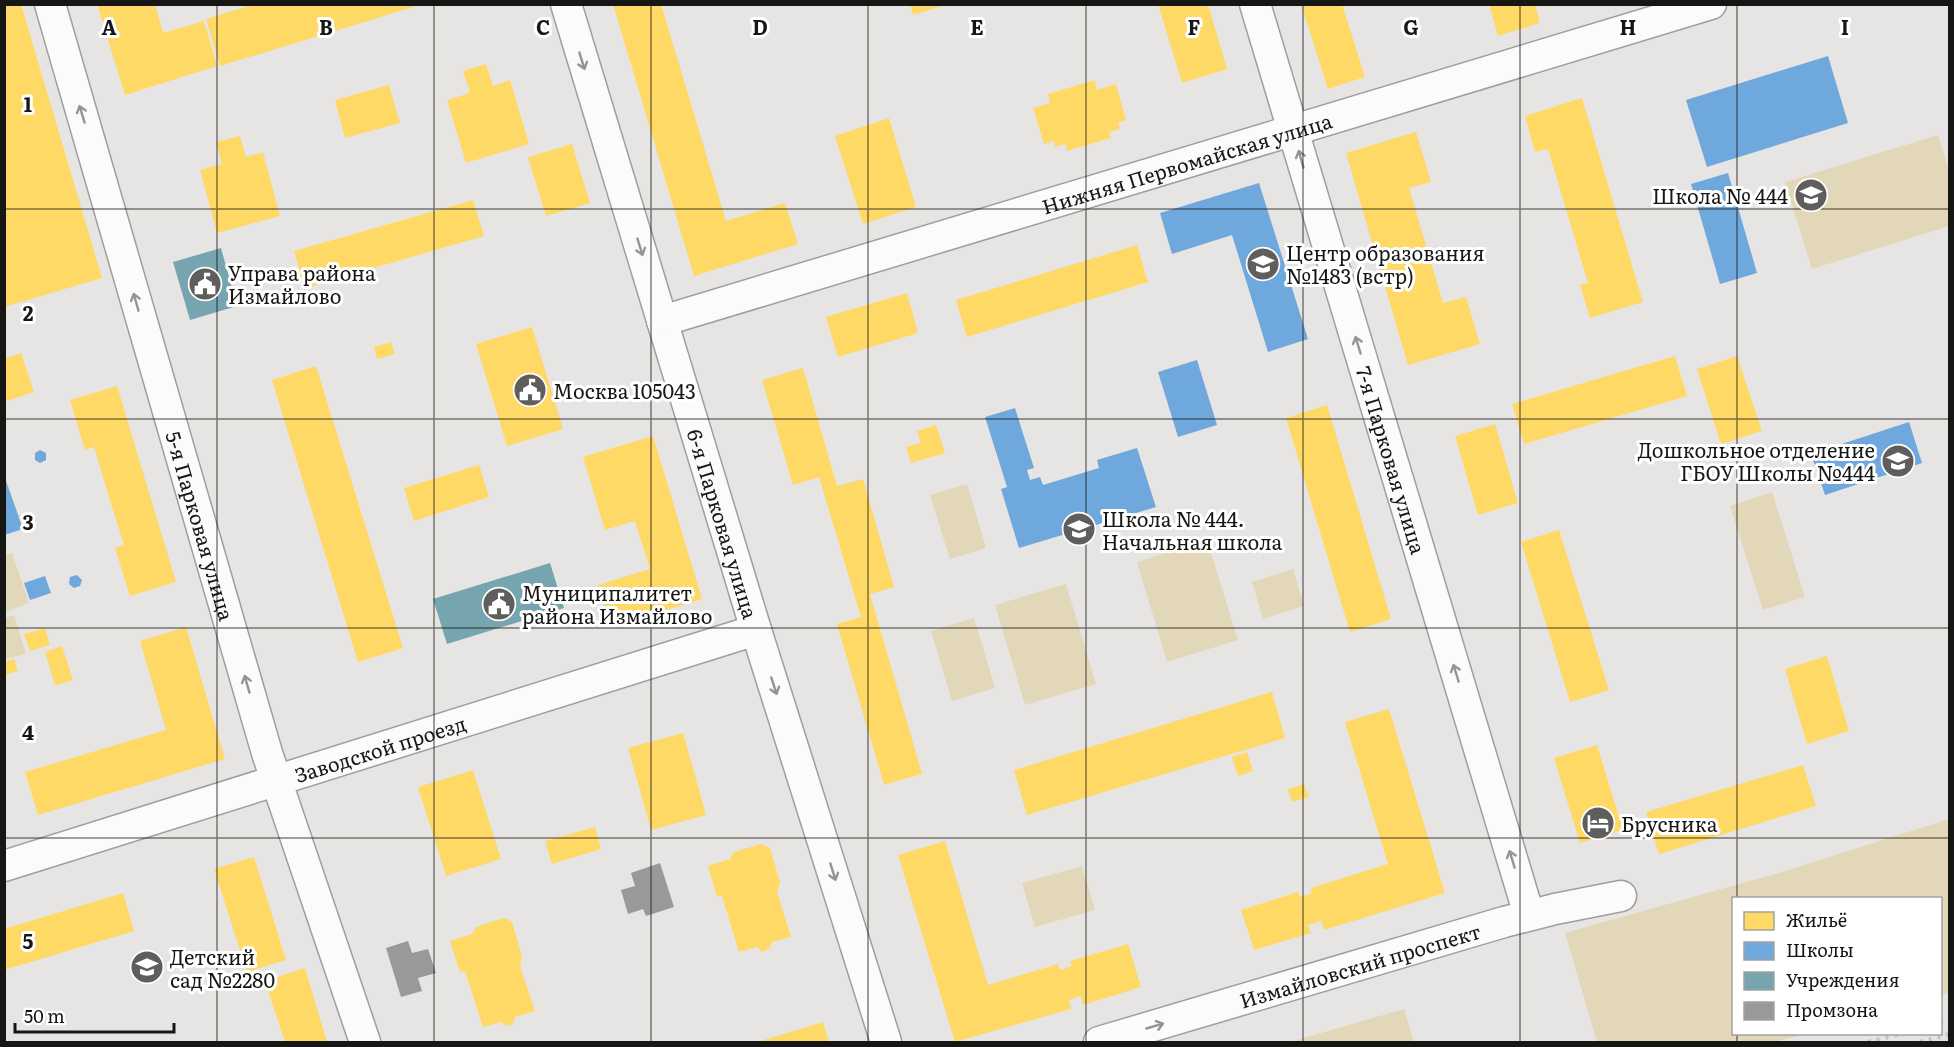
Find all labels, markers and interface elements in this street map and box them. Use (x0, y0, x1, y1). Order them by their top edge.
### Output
text: A (101, 11, 117, 41)
text: B (319, 11, 333, 41)
text: C (536, 11, 550, 41)
text: D (752, 11, 768, 41)
text: E (970, 11, 984, 41)
text: F (1188, 11, 1201, 41)
text: G (1403, 11, 1419, 41)
text: H (1620, 11, 1636, 41)
text: I (1841, 11, 1849, 41)
one-way arrow (578, 51, 589, 70)
text: 1 (24, 88, 32, 118)
street label: Нижняя Первомайская улица (1038, 104, 1335, 220)
one-way arrow (76, 105, 87, 124)
one-way arrow (1295, 150, 1306, 169)
school or university icon: Школа № 444 (1793, 177, 1829, 213)
place label: Школа № 444 (1652, 180, 1788, 210)
one-way arrow (635, 237, 646, 256)
place label: Центр образования №1483 (встр) (1286, 237, 1484, 290)
school or university icon: Центр образования №1483 (встр) (1245, 246, 1281, 282)
place label: Управа района Измайлово (228, 257, 376, 310)
public building icon: Управа района Измайлово (187, 266, 223, 302)
one-way arrow (130, 292, 141, 311)
text: 2 (23, 297, 34, 327)
one-way arrow (1351, 336, 1362, 355)
street label: 7-я Парковая улица (1350, 362, 1435, 558)
public building icon: Москва 105043 (512, 372, 548, 408)
place label: Москва 105043 (553, 375, 696, 405)
street label: 6-я Парковая улица (681, 425, 767, 622)
street label: 5-я Парковая улица (159, 427, 243, 624)
place label: Дошкольное отделение ГБОУ Школы №444 (1638, 434, 1875, 487)
school or university icon: Дошкольное отделение ГБОУ Школы №444 (1880, 443, 1916, 479)
place label: Школа № 444. Начальная школа (1102, 503, 1283, 556)
text: 3 (22, 506, 34, 536)
school or university icon: Школа № 444. Начальная школа (1061, 511, 1097, 547)
place label: Муниципалитет района Измайлово (522, 577, 712, 630)
public building icon: Муниципалитет района Измайлово (481, 586, 517, 622)
one-way arrow (1450, 664, 1461, 683)
one-way arrow (241, 675, 252, 694)
one-way arrow (769, 676, 780, 695)
street label: Заводской проезд (290, 707, 469, 789)
text: 4 (22, 716, 34, 746)
hotel icon: Брусника (1580, 805, 1616, 841)
place label: Брусника (1621, 808, 1718, 838)
one-way arrow (1506, 850, 1517, 869)
one-way arrow (828, 862, 839, 881)
legend (1732, 897, 1942, 1035)
text: Жильё (1786, 906, 1847, 933)
street label: Измайловский проспект (1236, 915, 1484, 1015)
text: 5 (23, 925, 34, 955)
text: Школы (1786, 936, 1854, 963)
place label: Детский сад №2280 (170, 941, 275, 994)
school or university icon: Детский сад №2280 (129, 949, 165, 985)
text: Учреждения (1786, 966, 1899, 993)
scale bar (15, 996, 174, 1034)
text: Промзона (1786, 996, 1878, 1023)
text: 50 m (24, 1002, 65, 1029)
one-way arrow (1145, 1020, 1164, 1031)

